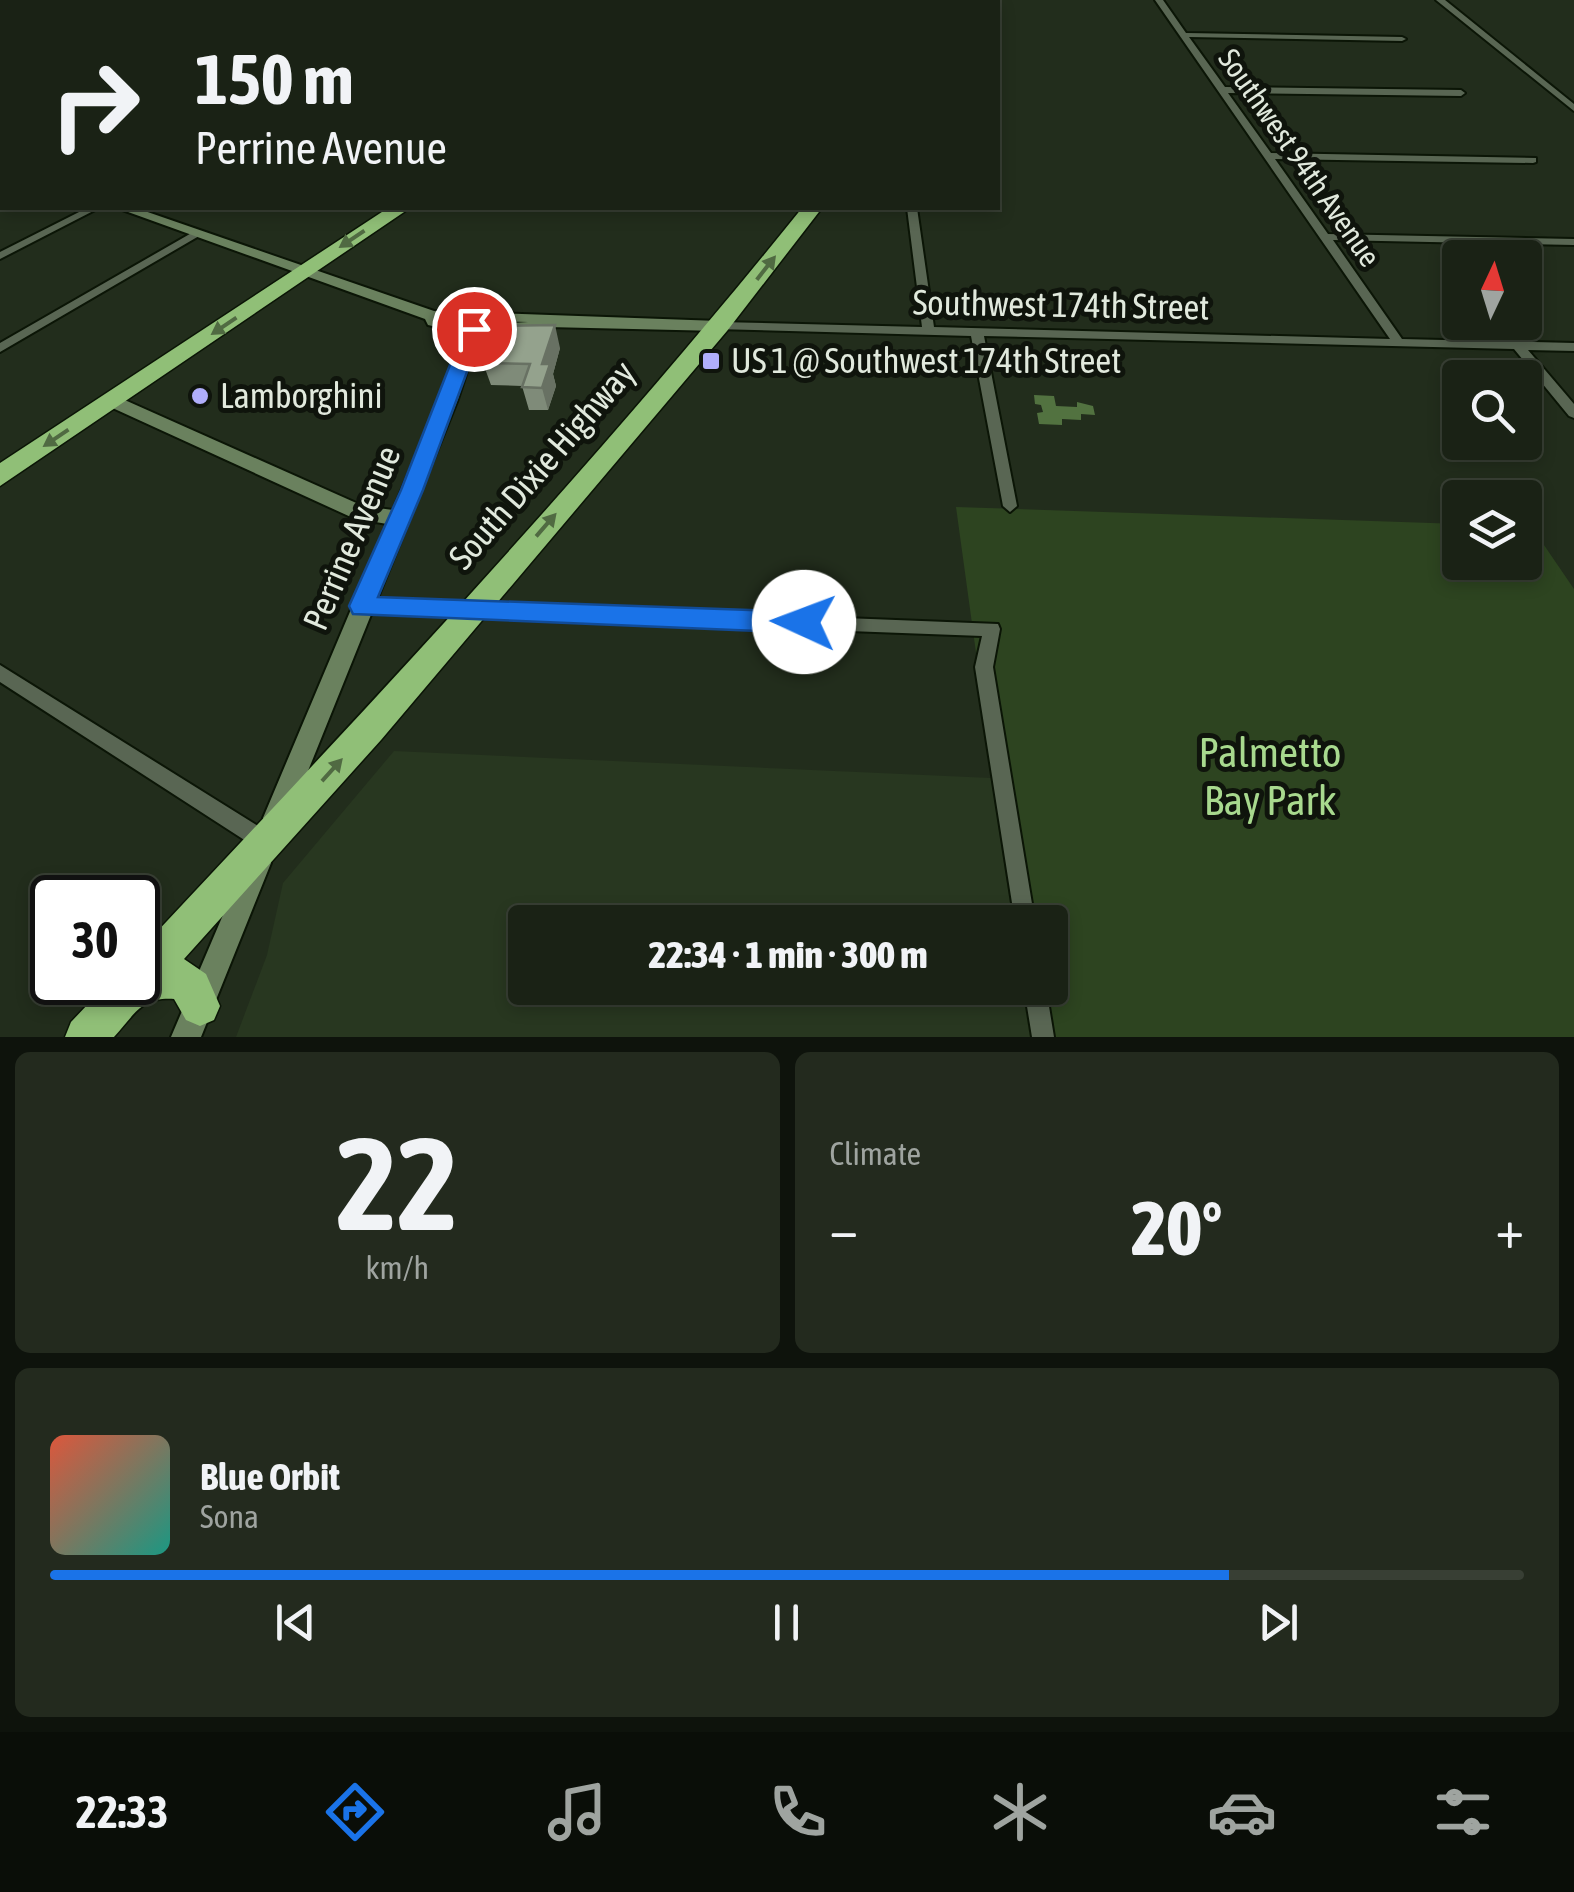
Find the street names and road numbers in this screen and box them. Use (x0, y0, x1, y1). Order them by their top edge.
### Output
street label: Southwest 94th Avenue (1212, 42, 1388, 273)
street label: Southwest 174th Street (912, 281, 1210, 327)
street label: South Dixie Highway (440, 352, 642, 576)
street label: Perrine Avenue (294, 440, 408, 636)

